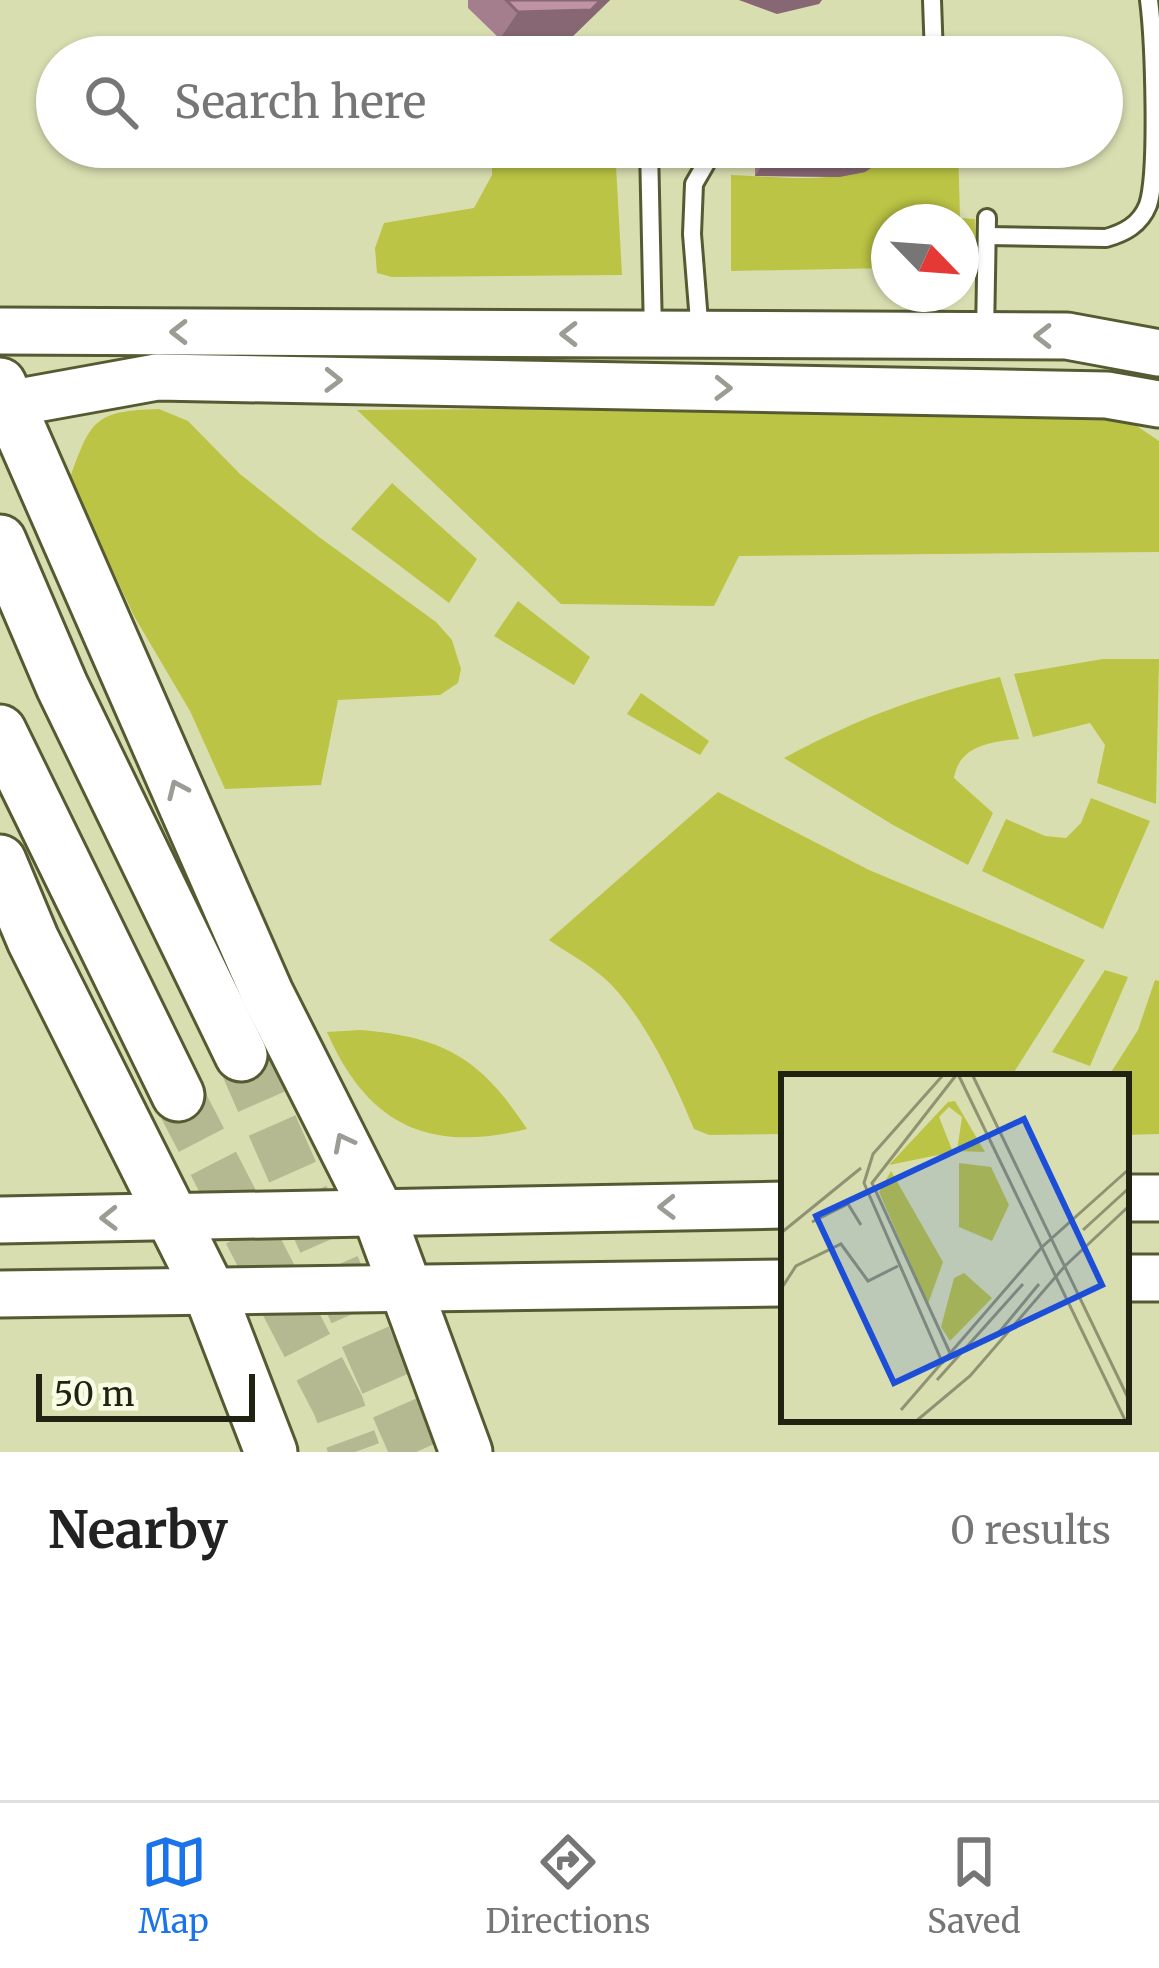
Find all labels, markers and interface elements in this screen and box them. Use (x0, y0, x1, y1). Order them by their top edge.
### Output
search box (36, 36, 1123, 168)
icon: search (78, 69, 144, 135)
text: Search here (174, 74, 426, 130)
north arrow (871, 204, 979, 312)
one-way arrow (169, 319, 187, 345)
one-way arrow (559, 321, 577, 347)
one-way arrow (1033, 323, 1051, 349)
one-way arrow (324, 367, 343, 393)
one-way arrow (714, 374, 733, 400)
one-way arrow (168, 780, 192, 802)
inset map (781, 1074, 1129, 1422)
one-way arrow (334, 1133, 357, 1155)
one-way arrow (657, 1194, 676, 1220)
one-way arrow (99, 1204, 118, 1230)
scale bar (36, 1368, 255, 1421)
text: 50 m (54, 1374, 135, 1415)
text: Nearby (48, 1498, 228, 1562)
text: 0 results (950, 1506, 1111, 1555)
tab: Map (138, 1829, 209, 1942)
tab: Directions (485, 1829, 650, 1942)
tab: Saved (927, 1829, 1021, 1942)

